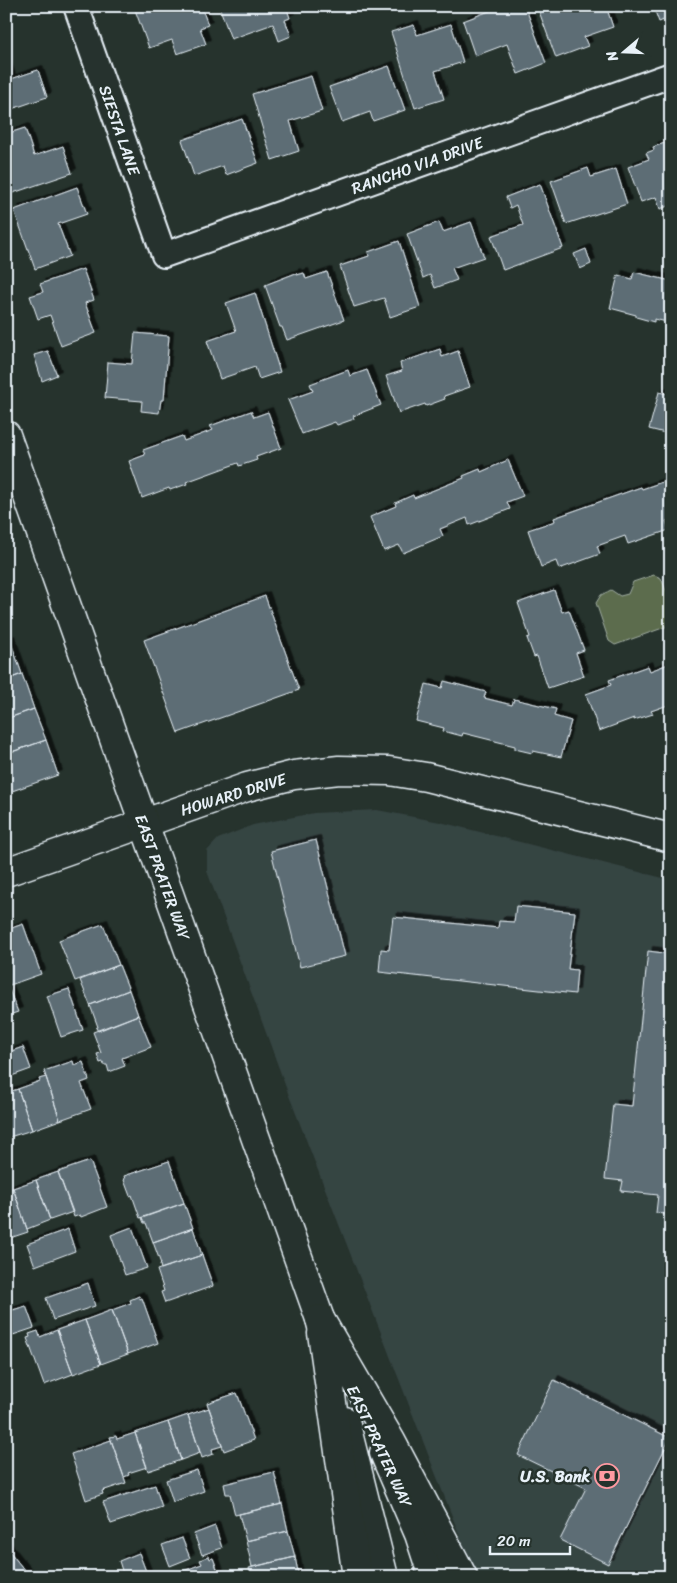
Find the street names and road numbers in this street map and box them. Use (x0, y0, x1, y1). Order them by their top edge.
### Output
street label: SIESTA LANE (91, 81, 149, 180)
street label: RANCHO VIA DRIVE (347, 128, 488, 203)
street label: HOWARD DRIVE (177, 764, 291, 824)
street label: EAST PRATER WAY (126, 810, 199, 946)
street label: EAST PRATER WAY (338, 1380, 421, 1513)

